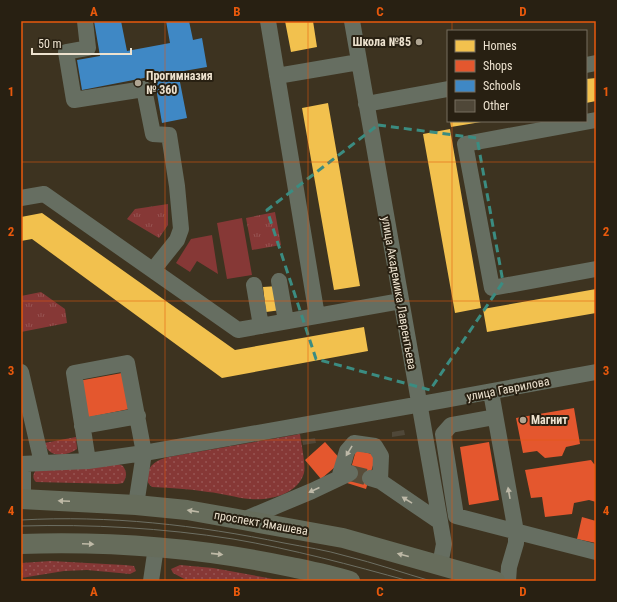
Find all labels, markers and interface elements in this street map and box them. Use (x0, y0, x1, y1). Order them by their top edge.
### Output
text: A (90, 4, 98, 19)
text: B (233, 4, 241, 19)
text: C (376, 4, 384, 19)
text: D (519, 4, 527, 19)
scale bar (32, 30, 131, 56)
legend (447, 30, 587, 122)
place label: Школа №85 (352, 35, 411, 49)
text: 50 m (38, 37, 62, 51)
marker: Школа №85 (414, 37, 424, 47)
text: Homes (483, 39, 517, 53)
text: Shops (483, 59, 512, 73)
place label: Прогимназия № 360 (146, 69, 213, 97)
marker: Прогимназия № 360 (133, 78, 143, 88)
text: Schools (483, 79, 521, 93)
text: 1 (8, 84, 14, 99)
text: 1 (603, 84, 609, 99)
text: Other (483, 99, 509, 113)
street label: улица Академика Лаврентьева (379, 215, 419, 371)
text: 2 (8, 224, 15, 239)
text: 2 (603, 224, 610, 239)
text: 3 (8, 363, 14, 378)
text: 3 (603, 363, 609, 378)
street label: улица Гаврилова (465, 374, 551, 404)
place label: Магнит (531, 413, 568, 427)
marker: Магнит (518, 415, 528, 425)
one-way arrow (345, 445, 353, 456)
one-way arrow (309, 487, 320, 493)
one-way arrow (506, 487, 512, 499)
one-way arrow (401, 497, 413, 504)
one-way arrow (57, 498, 70, 504)
text: 4 (8, 503, 15, 518)
text: 4 (603, 503, 610, 518)
one-way arrow (187, 508, 199, 514)
street label: проспект Ямашева (213, 508, 309, 538)
one-way arrow (82, 541, 95, 547)
one-way arrow (211, 551, 224, 557)
one-way arrow (396, 552, 408, 558)
text: A (90, 584, 98, 599)
text: B (233, 584, 241, 599)
text: C (376, 584, 384, 599)
text: D (519, 584, 527, 599)

